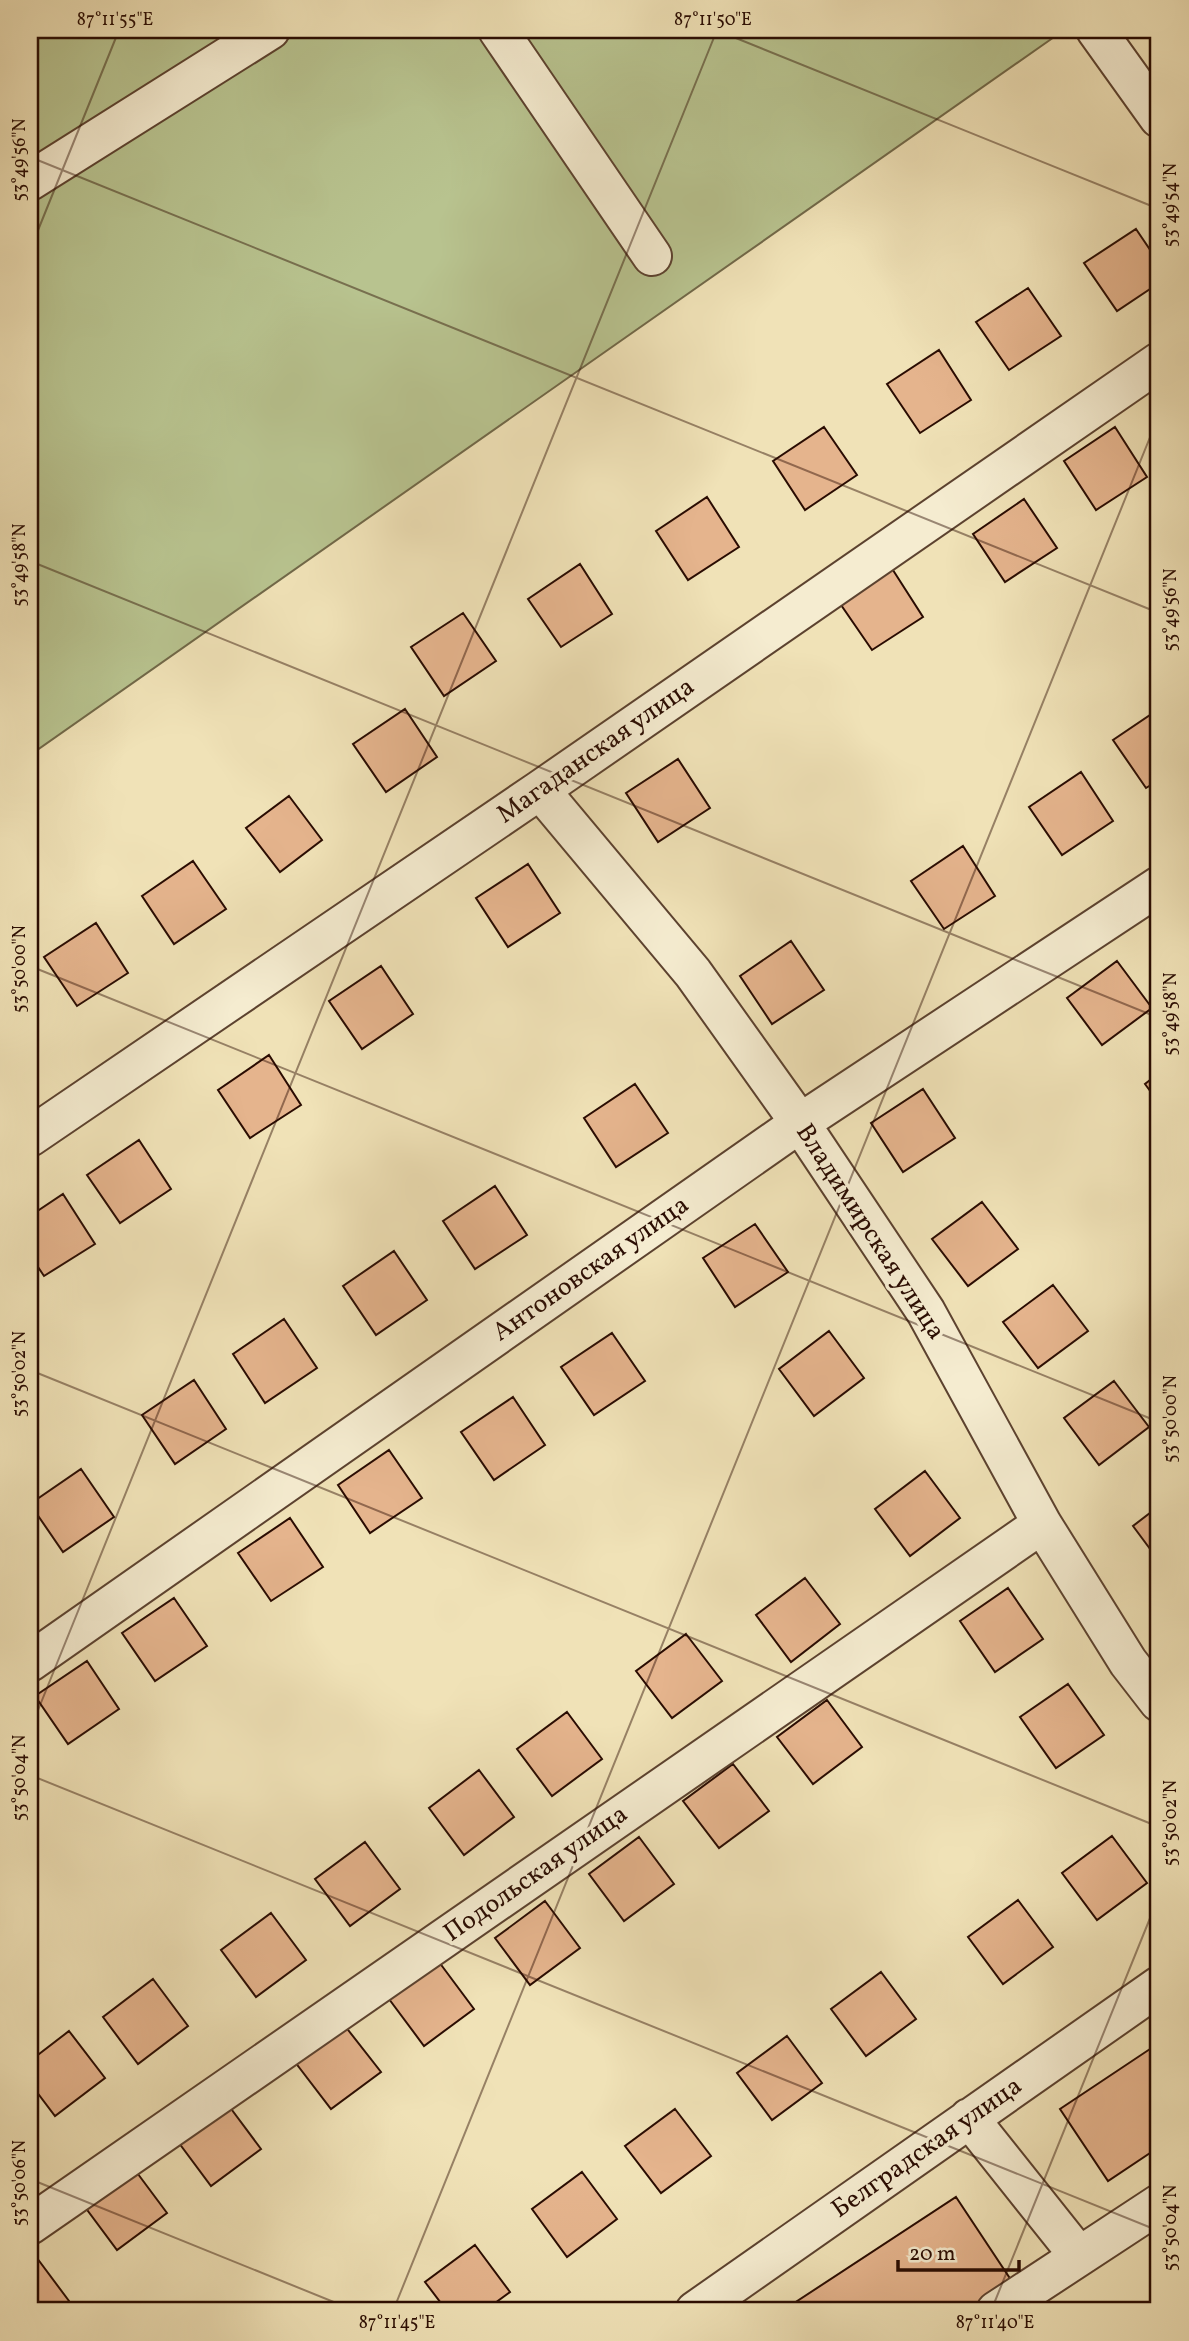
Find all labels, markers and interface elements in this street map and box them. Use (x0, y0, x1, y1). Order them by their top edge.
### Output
text: 87°11'55"E (77, 8, 153, 33)
text: 87°11'50"E (674, 8, 752, 33)
text: 53°49'56"N (8, 118, 33, 202)
text: 53°49'54"N (1159, 163, 1184, 247)
text: 53°49'58"N (8, 523, 33, 607)
text: 53°49'56"N (1159, 568, 1184, 652)
street label: Магаданская улица (490, 669, 702, 833)
text: 53°50'00"N (8, 925, 33, 1013)
text: 53°49'58"N (1159, 972, 1184, 1056)
street label: Владимирская улица (786, 1117, 954, 1347)
street label: Антоновская улица (485, 1188, 697, 1350)
text: 53°50'02"N (8, 1331, 33, 1417)
text: 53°50'00"N (1159, 1375, 1184, 1463)
text: 53°50'04"N (8, 1735, 33, 1821)
text: 53°50'02"N (1159, 1780, 1184, 1866)
street label: Подольская улица (437, 1797, 635, 1951)
street label: Белградская улица (824, 2069, 1030, 2227)
text: 53°50'06"N (8, 2140, 33, 2226)
text: 53°50'04"N (1159, 2185, 1184, 2271)
scale bar (898, 2229, 1019, 2273)
text: 20 m (909, 2240, 955, 2269)
text: 87°11'45"E (359, 2311, 435, 2336)
text: 87°11'40"E (956, 2311, 1034, 2336)

